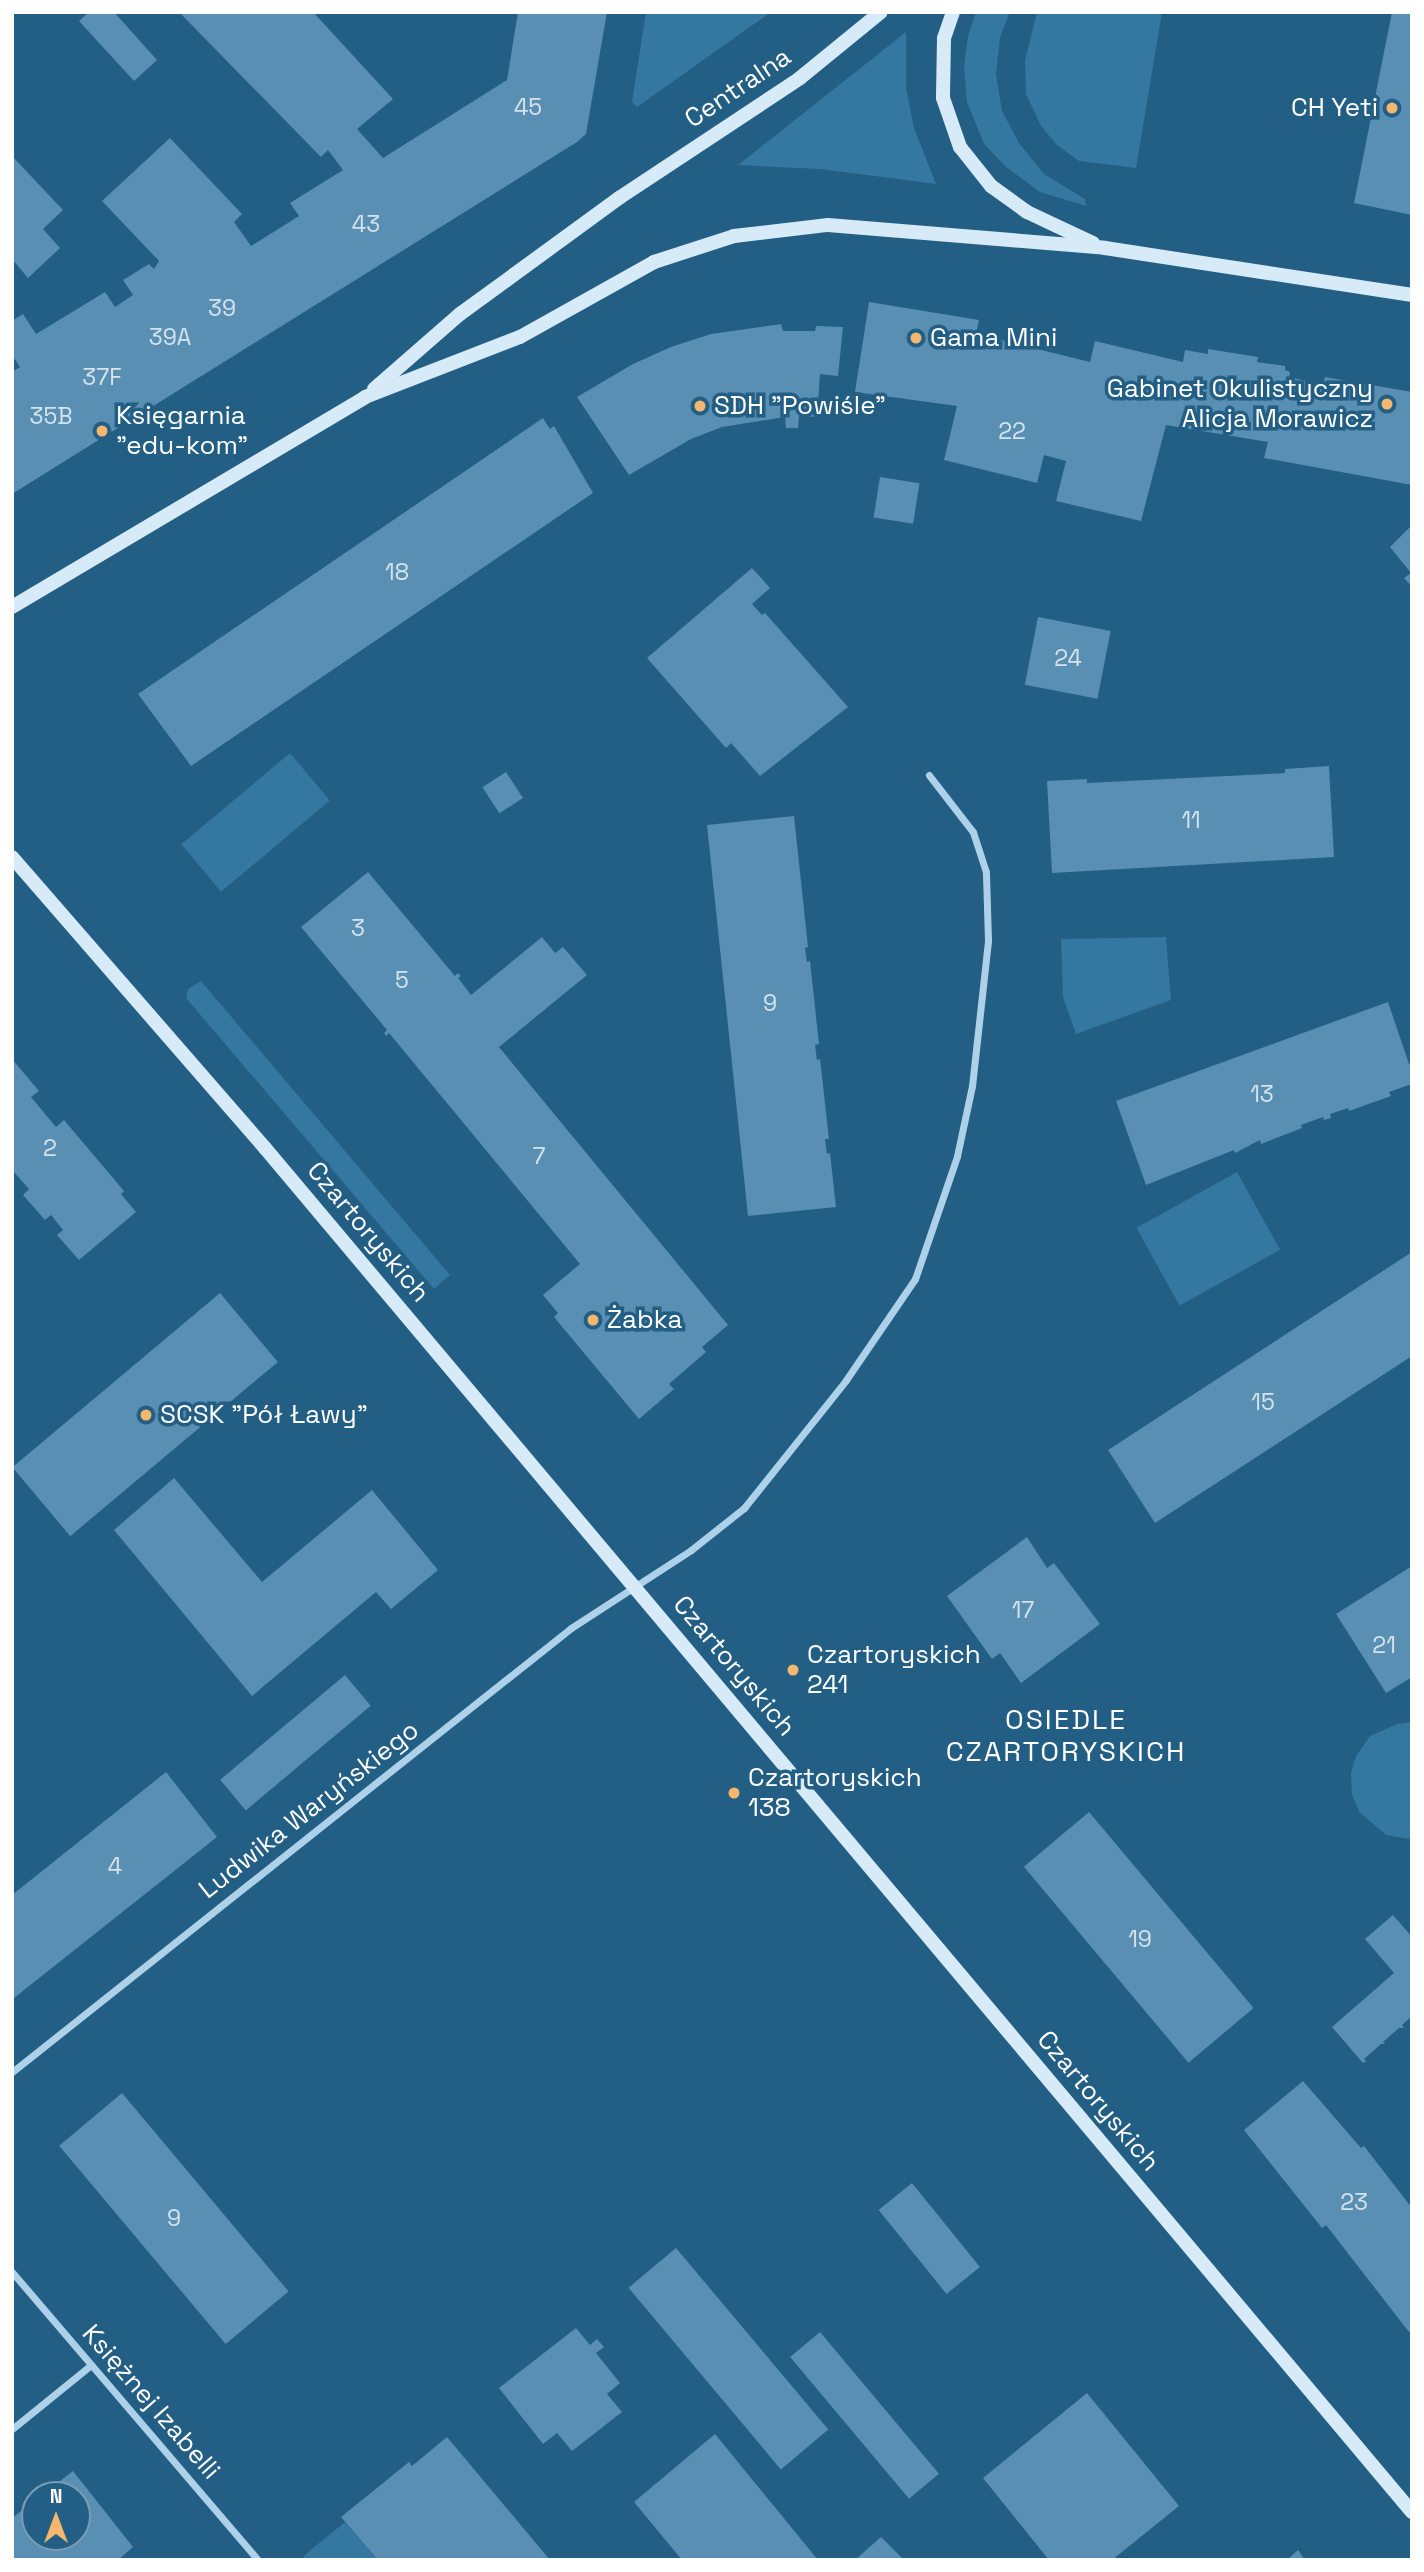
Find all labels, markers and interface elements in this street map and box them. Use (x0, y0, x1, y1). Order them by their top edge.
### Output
street label: Centralna (679, 41, 797, 135)
place label: CH Yeti (1291, 92, 1378, 124)
house number: 45 (514, 93, 542, 121)
marker: CH Yeti (1384, 100, 1400, 116)
house number: 43 (352, 210, 380, 238)
house number: 39 (208, 294, 236, 322)
place label: Gama Mini (930, 322, 1057, 354)
house number: 39A (149, 323, 191, 351)
marker: Gama Mini (908, 330, 924, 346)
house number: 37F (82, 363, 122, 391)
place label: Gabinet Okulistyczny Alicja Morawicz (1107, 373, 1373, 434)
place label: SDH "Powiśle" (714, 390, 886, 422)
marker: Gabinet Okulistyczny Alicja Morawicz (1379, 396, 1395, 412)
marker: SDH "Powiśle" (692, 398, 708, 414)
place label: Księgarnia "edu-kom" (116, 400, 248, 462)
house number: 35B (30, 402, 72, 430)
house number: 22 (998, 417, 1026, 445)
marker: Księgarnia "edu-kom" (94, 423, 110, 439)
house number: 18 (385, 558, 409, 586)
house number: 24 (1054, 644, 1082, 672)
house number: 11 (1181, 806, 1201, 834)
house number: 3 (351, 914, 365, 942)
house number: 5 (395, 966, 409, 994)
house number: 9 (763, 989, 777, 1017)
house number: 13 (1250, 1080, 1274, 1108)
house number: 2 (43, 1134, 57, 1162)
house number: 7 (533, 1142, 545, 1170)
street label: Czartoryskich (300, 1155, 436, 1309)
place label: Żabka (607, 1304, 682, 1336)
marker: Żabka (585, 1312, 601, 1328)
house number: 15 (1251, 1388, 1275, 1416)
place label: SCSK "Pół Ławy" (160, 1399, 368, 1431)
marker: SCSK "Pół Ławy" (138, 1407, 154, 1423)
street label: Czartoryskich (666, 1589, 802, 1743)
house number: 17 (1012, 1596, 1034, 1624)
house number: 21 (1372, 1631, 1396, 1659)
place label: Czartoryskich 241 (807, 1639, 981, 1700)
marker: Czartoryskich 241 (785, 1662, 801, 1678)
district label: OSIEDLE CZARTORYSKICH (947, 1702, 1185, 1768)
street label: Ludwika Waryńskiego (193, 1714, 425, 1906)
place label: Czartoryskich 138 (748, 1762, 922, 1824)
marker: Czartoryskich 138 (726, 1785, 742, 1801)
house number: 4 (108, 1852, 122, 1880)
house number: 19 (1128, 1925, 1152, 1953)
street label: Czartoryskich (1030, 2024, 1166, 2178)
house number: 23 (1340, 2188, 1368, 2216)
house number: 9 (167, 2204, 181, 2232)
street label: Księżnej Izabelli (75, 2318, 227, 2486)
north arrow (21, 2481, 91, 2551)
text: N (50, 2484, 62, 2509)

